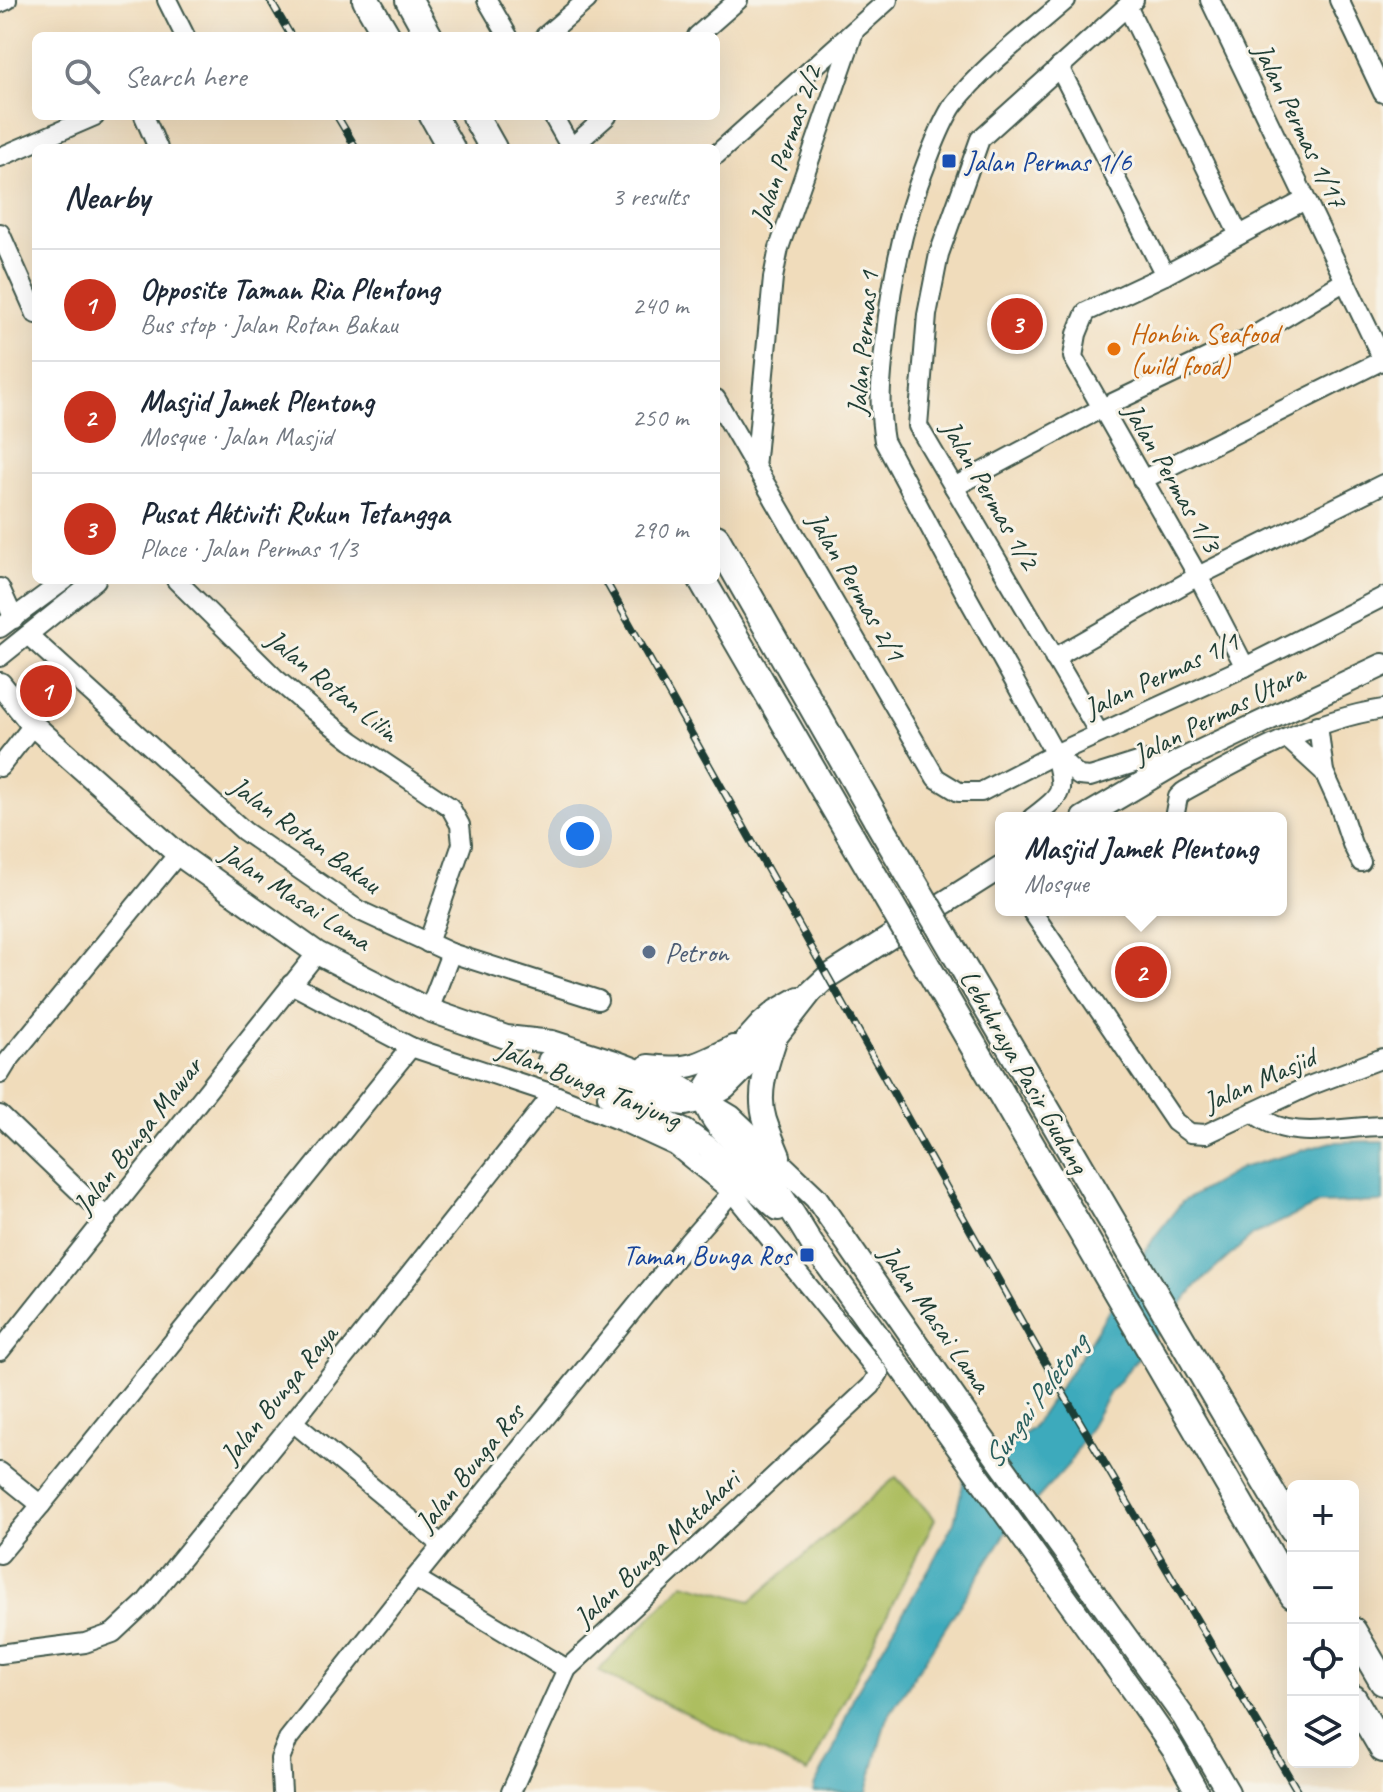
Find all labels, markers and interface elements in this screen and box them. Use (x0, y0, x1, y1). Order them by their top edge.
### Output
search box (32, 32, 720, 120)
street label: Jalan Permas 1/17 (1245, 35, 1356, 215)
icon: search (60, 54, 104, 98)
text: Search here (124, 57, 246, 95)
street label: Jalan Permas 2/2 (741, 59, 830, 231)
place label: Jalan Permas 1/6 (963, 144, 1133, 179)
marker: Jalan Permas 1/6 (940, 152, 958, 170)
text: Nearby (64, 175, 150, 218)
text: 3 results (612, 180, 688, 213)
street label: Jalan Permas 1 (839, 268, 886, 419)
text: Opposite Taman Ria Plentong (140, 270, 439, 308)
text: 1 (84, 289, 96, 322)
text: 240 m (632, 289, 688, 322)
pin: 3 (991, 294, 1043, 354)
text: Bus stop · Jalan Rotan Bakau (140, 308, 398, 341)
place label: Honbin Seafood (wild food) (1130, 316, 1283, 383)
marker: Honbin Seafood (wild food) (1105, 340, 1123, 358)
text: Masjid Jamek Plentong (140, 382, 374, 420)
street label: Jalan Permas 1/3 (1115, 395, 1231, 560)
text: 2 (84, 401, 96, 434)
text: 250 m (632, 401, 688, 434)
street label: Jalan Permas 1/2 (933, 412, 1049, 577)
text: Mosque · Jalan Masjid (140, 420, 333, 453)
text: Pusat Aktiviti Rukun Tetangga (140, 494, 449, 532)
street label: Jalan Permas 2/1 (799, 504, 914, 668)
text: 3 (84, 513, 96, 546)
text: 290 m (632, 513, 688, 546)
text: Place · Jalan Permas 1/3 (140, 532, 358, 565)
street label: Jalan Rotan Lilin (258, 620, 407, 750)
street label: Jalan Permas 1/1 (1077, 623, 1245, 726)
street label: Jalan Permas Utara (1125, 654, 1312, 773)
pin: 1 (20, 661, 72, 721)
street label: Jalan Rotan Bakau (222, 767, 389, 902)
popup (995, 812, 1287, 916)
your location (560, 816, 600, 856)
text: Masjid Jamek Plentong (1024, 829, 1258, 867)
street label: Jalan Masai Lama (212, 834, 379, 959)
text: Mosque (1024, 867, 1089, 900)
place label: Petron (665, 935, 730, 970)
pin: 2 (1115, 942, 1167, 1002)
marker: Petron (640, 943, 658, 961)
street label: Lebuhraya Pasir Gudang (952, 963, 1098, 1181)
street label: Jalan Bunga Tanjung (490, 1030, 687, 1137)
street label: Jalan Masjid (1196, 1038, 1324, 1120)
street label: Jalan Bunga Mawar (64, 1048, 211, 1222)
street label: Jalan Masai Lama (871, 1236, 1000, 1400)
place label: Taman Bunga Ros (623, 1238, 793, 1273)
marker: Taman Bunga Ros (798, 1246, 816, 1264)
street label: Jalan Bunga Raya (211, 1316, 346, 1472)
water label: Sungai Peletong (974, 1323, 1099, 1476)
street label: Jalan Bunga Ros (406, 1394, 533, 1540)
street label: Jalan Bunga Matahari (564, 1460, 749, 1636)
map controls (1287, 1480, 1359, 1768)
button: + (1287, 1480, 1359, 1552)
button: − (1287, 1552, 1359, 1624)
button: locate (1287, 1624, 1359, 1696)
button: layers (1287, 1696, 1359, 1768)

